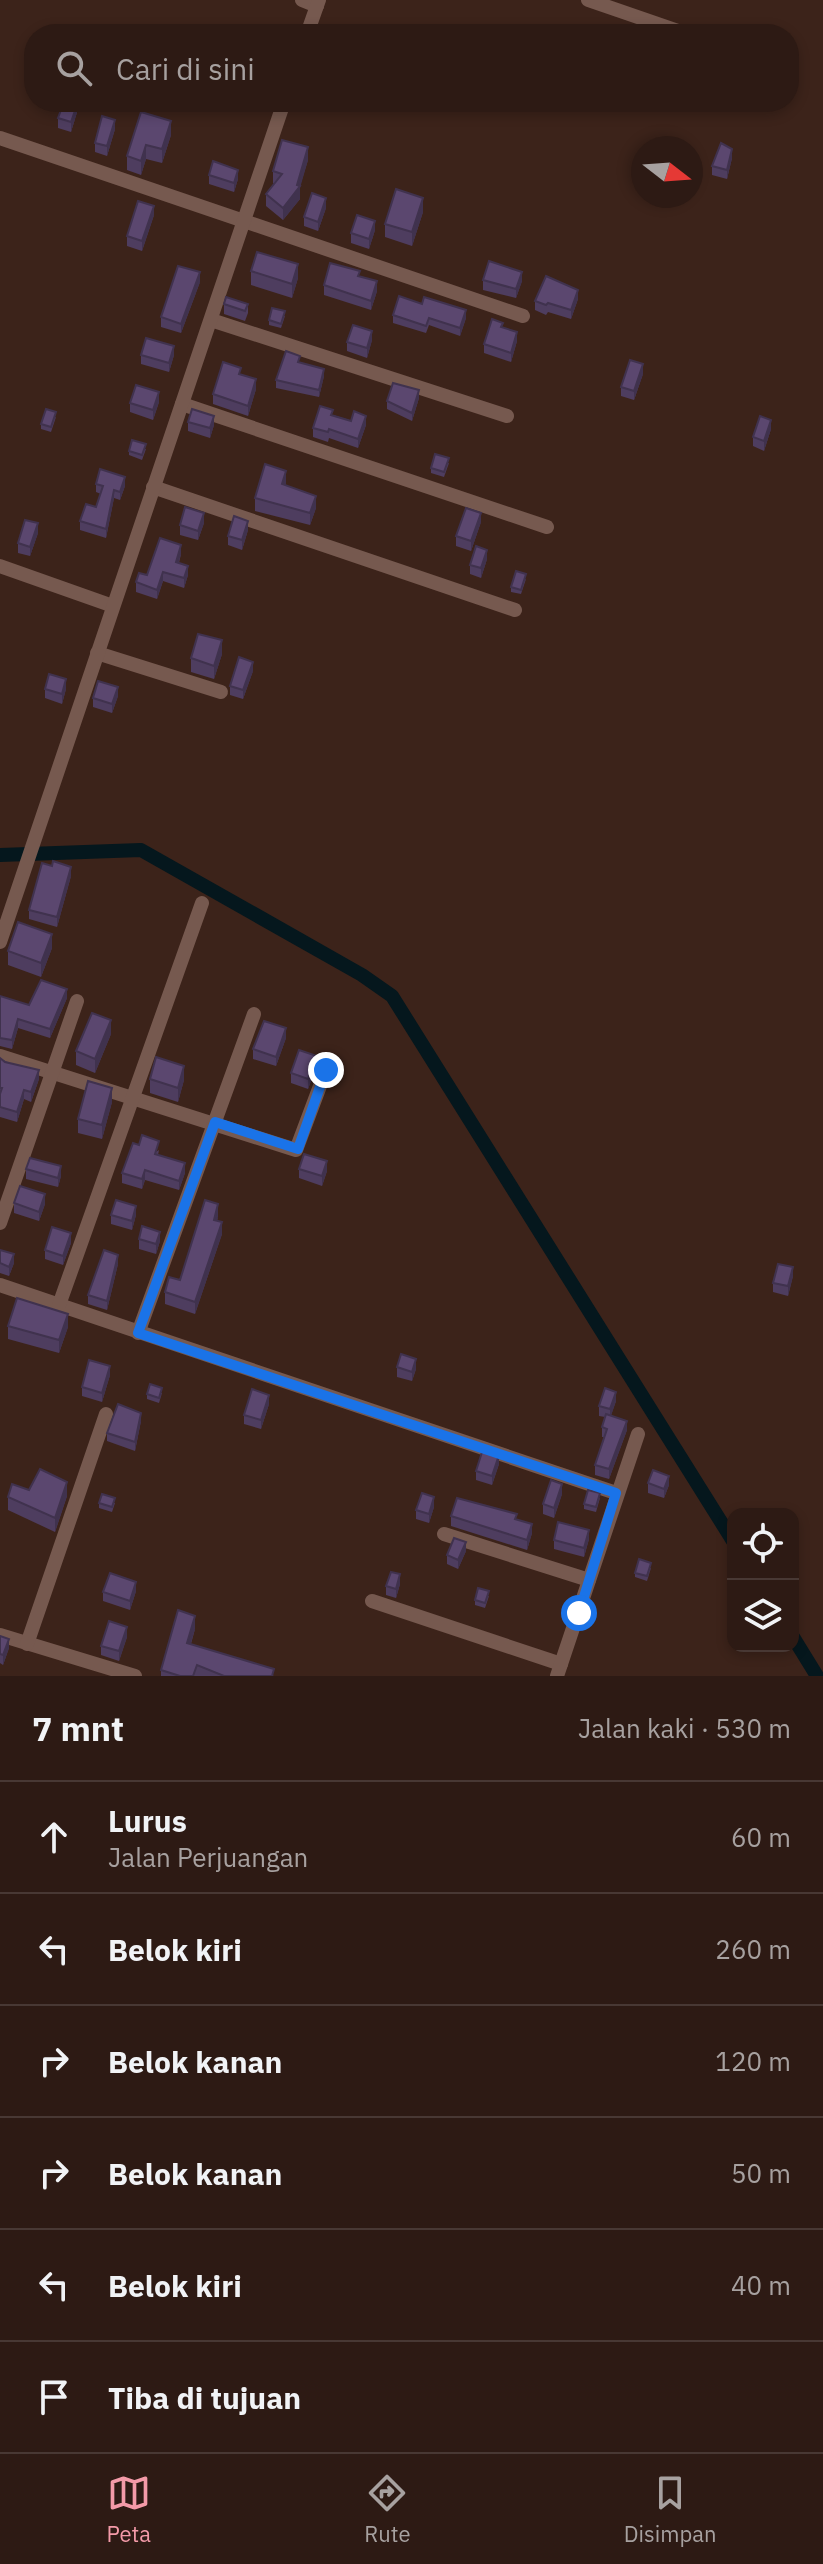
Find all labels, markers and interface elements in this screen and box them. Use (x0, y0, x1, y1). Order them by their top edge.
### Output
search box (24, 24, 799, 112)
icon: search (52, 46, 96, 90)
text: Cari di sini (116, 49, 255, 88)
north arrow (631, 136, 703, 208)
route end (308, 1052, 344, 1088)
map controls (727, 1508, 799, 1652)
button: locate (727, 1508, 799, 1580)
button: layers (727, 1580, 799, 1652)
route start (561, 1595, 597, 1631)
text: 7 mnt (32, 1706, 124, 1750)
text: Jalan kaki · 530 m (578, 1711, 791, 1745)
text: Lurus (108, 1801, 187, 1840)
icon: ahead (32, 1815, 76, 1859)
text: 60 m (731, 1820, 791, 1854)
text: Jalan Perjuangan (108, 1840, 308, 1874)
icon: left (32, 1927, 76, 1971)
text: Belok kiri (108, 1930, 242, 1969)
text: 260 m (715, 1932, 791, 1966)
icon: right (32, 2039, 76, 2083)
text: Belok kanan (108, 2042, 282, 2081)
text: 120 m (715, 2044, 791, 2078)
icon: right (32, 2151, 76, 2195)
text: Belok kanan (108, 2154, 282, 2193)
text: 50 m (731, 2156, 791, 2190)
icon: left (32, 2263, 76, 2307)
text: Belok kiri (108, 2266, 242, 2305)
text: 40 m (731, 2268, 791, 2302)
icon: arrive (32, 2375, 76, 2419)
text: Tiba di tujuan (108, 2378, 301, 2417)
tab: Peta (107, 2471, 151, 2548)
tab: Rute (364, 2471, 411, 2548)
tab: Disimpan (624, 2471, 716, 2548)

